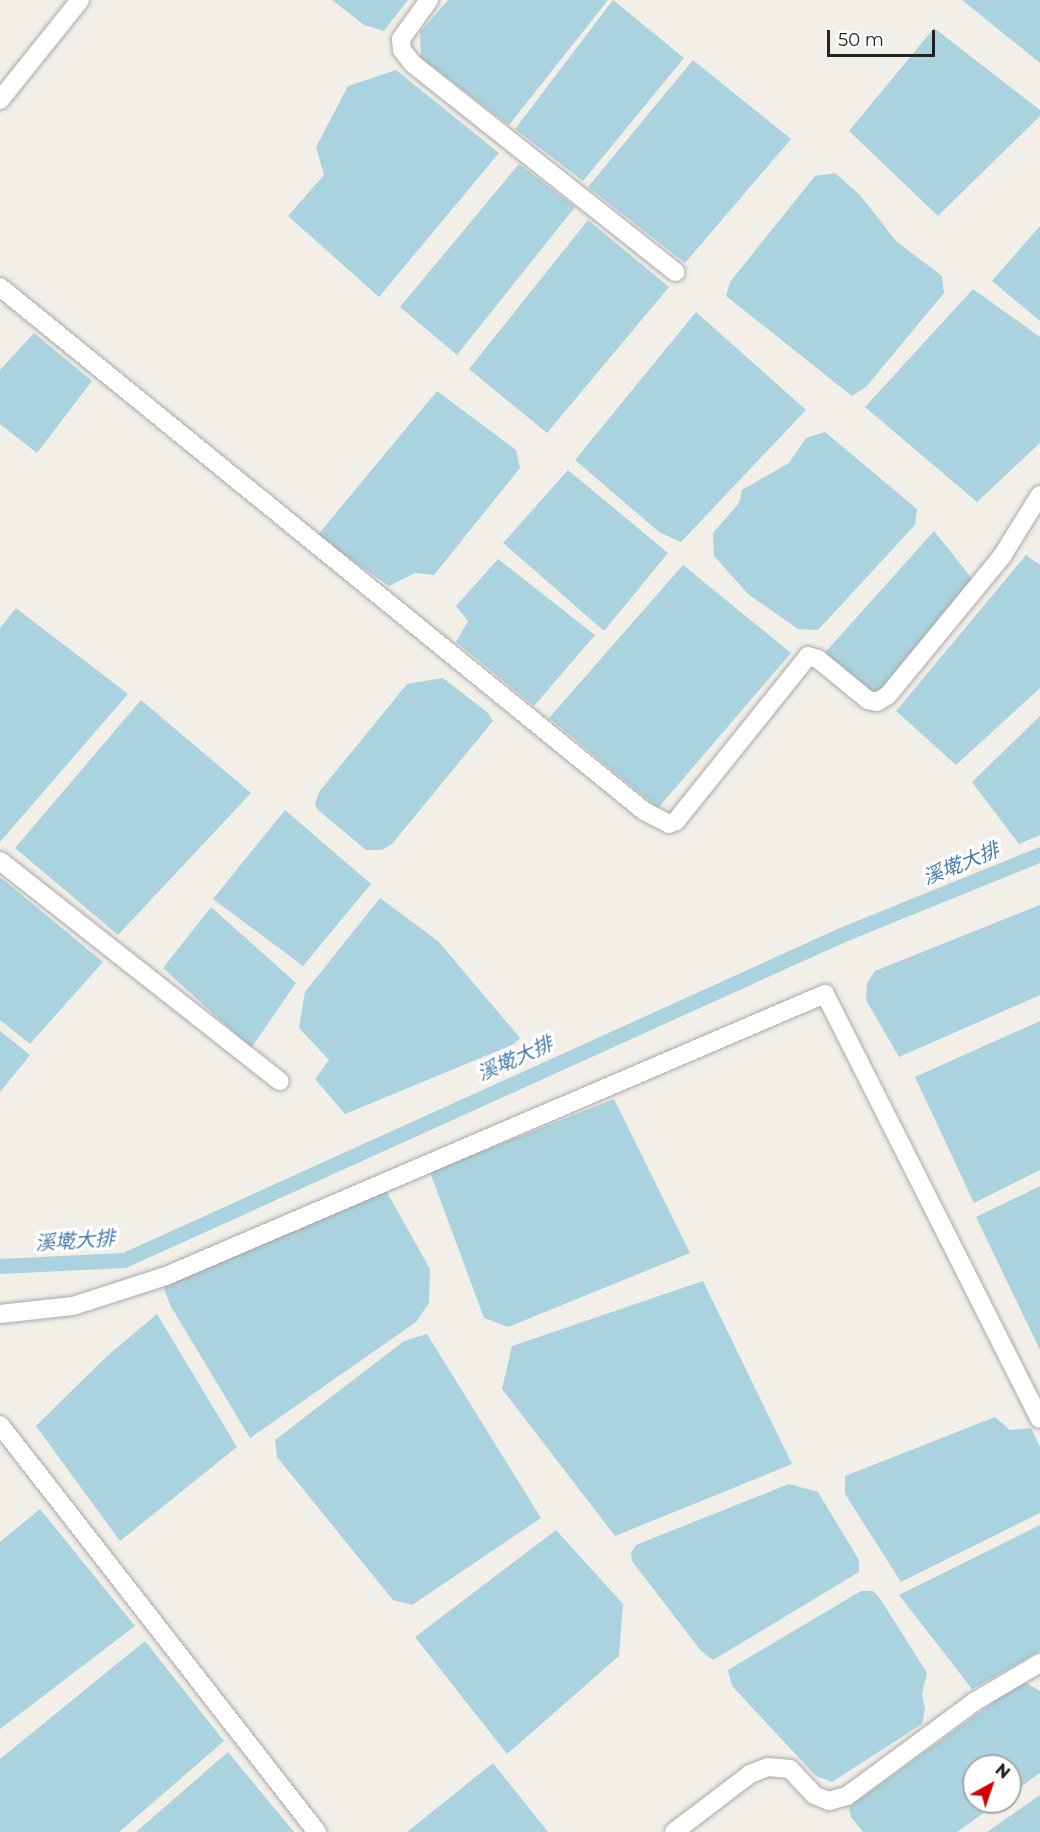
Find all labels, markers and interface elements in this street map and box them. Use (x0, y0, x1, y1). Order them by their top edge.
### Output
scale bar (830, 18, 938, 56)
text: 50 m (838, 29, 884, 51)
water label: 溪墘大排 (919, 838, 1003, 890)
water label: 溪墘大排 (474, 1032, 556, 1086)
water label: 溪墘大排 (34, 1226, 116, 1256)
north arrow (962, 1754, 1022, 1814)
text: N (992, 1760, 1014, 1783)

